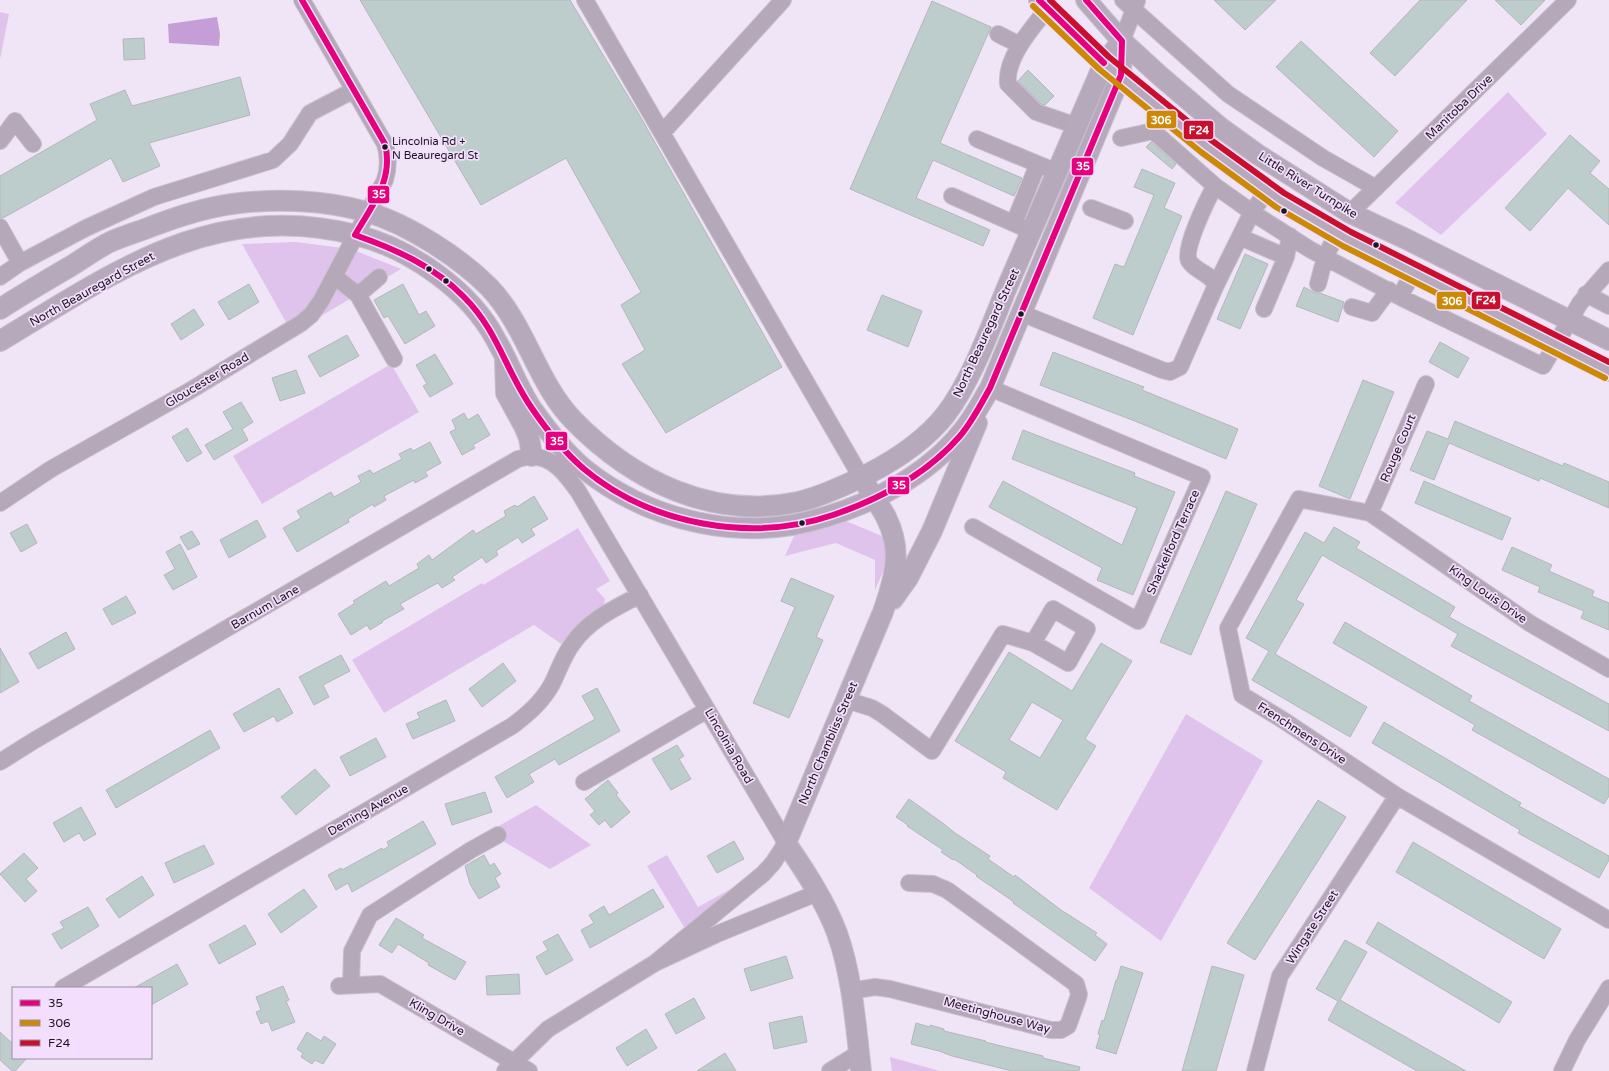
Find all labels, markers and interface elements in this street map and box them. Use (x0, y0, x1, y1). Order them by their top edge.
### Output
street label: Manitoba Drive (1423, 71, 1495, 142)
line badge: 306 (1146, 110, 1177, 129)
text: 306 (1151, 114, 1171, 127)
line badge: F24 (1183, 120, 1214, 140)
text: F24 (1189, 124, 1209, 137)
place label: Lincolnia Rd + N Beauregard St (392, 135, 478, 162)
marker: Lincolnia Rd + N Beauregard St (380, 142, 390, 152)
street label: Little River Turnpike (1256, 149, 1360, 221)
line badge: 35 (1071, 157, 1094, 176)
text: 35 (1076, 160, 1090, 173)
line badge: 35 (367, 185, 390, 204)
text: 35 (372, 188, 386, 201)
unlabelled marker (1279, 206, 1289, 216)
unlabelled marker (1371, 240, 1381, 250)
street label: North Beauregard Street (27, 249, 157, 329)
unlabelled marker (424, 264, 434, 274)
street label: North Beauregard Street (950, 266, 1022, 400)
unlabelled marker (441, 276, 451, 286)
line badge: 306 (1436, 291, 1467, 310)
line badge: F24 (1471, 291, 1501, 310)
text: F24 (1476, 294, 1496, 307)
text: 306 (1442, 295, 1462, 308)
unlabelled marker (1016, 309, 1026, 319)
street label: Gloucester Road (163, 350, 251, 410)
street label: Rouge Court (1377, 411, 1419, 484)
line badge: 35 (545, 431, 568, 451)
text: 35 (550, 435, 564, 448)
line badge: 35 (887, 476, 910, 495)
text: 35 (892, 479, 906, 492)
street label: Shackelford Terrace (1144, 487, 1202, 596)
unlabelled marker (797, 518, 807, 528)
street label: King Louis Drive (1446, 562, 1530, 626)
street label: Barnum Lane (229, 582, 302, 632)
street label: North Chambliss Street (796, 679, 860, 807)
street label: Frenchmens Drive (1255, 699, 1349, 767)
street label: Lincolnia Road (702, 706, 756, 786)
street label: Deming Avenue (325, 781, 411, 839)
street label: Wingate Street (1283, 887, 1341, 967)
legend (12, 987, 152, 1059)
street label: Meetinghouse Way (942, 994, 1052, 1036)
text: 35 (48, 996, 63, 1010)
street label: Kling Drive (407, 996, 467, 1039)
text: 306 (48, 1016, 71, 1030)
text: F24 (48, 1036, 71, 1050)

